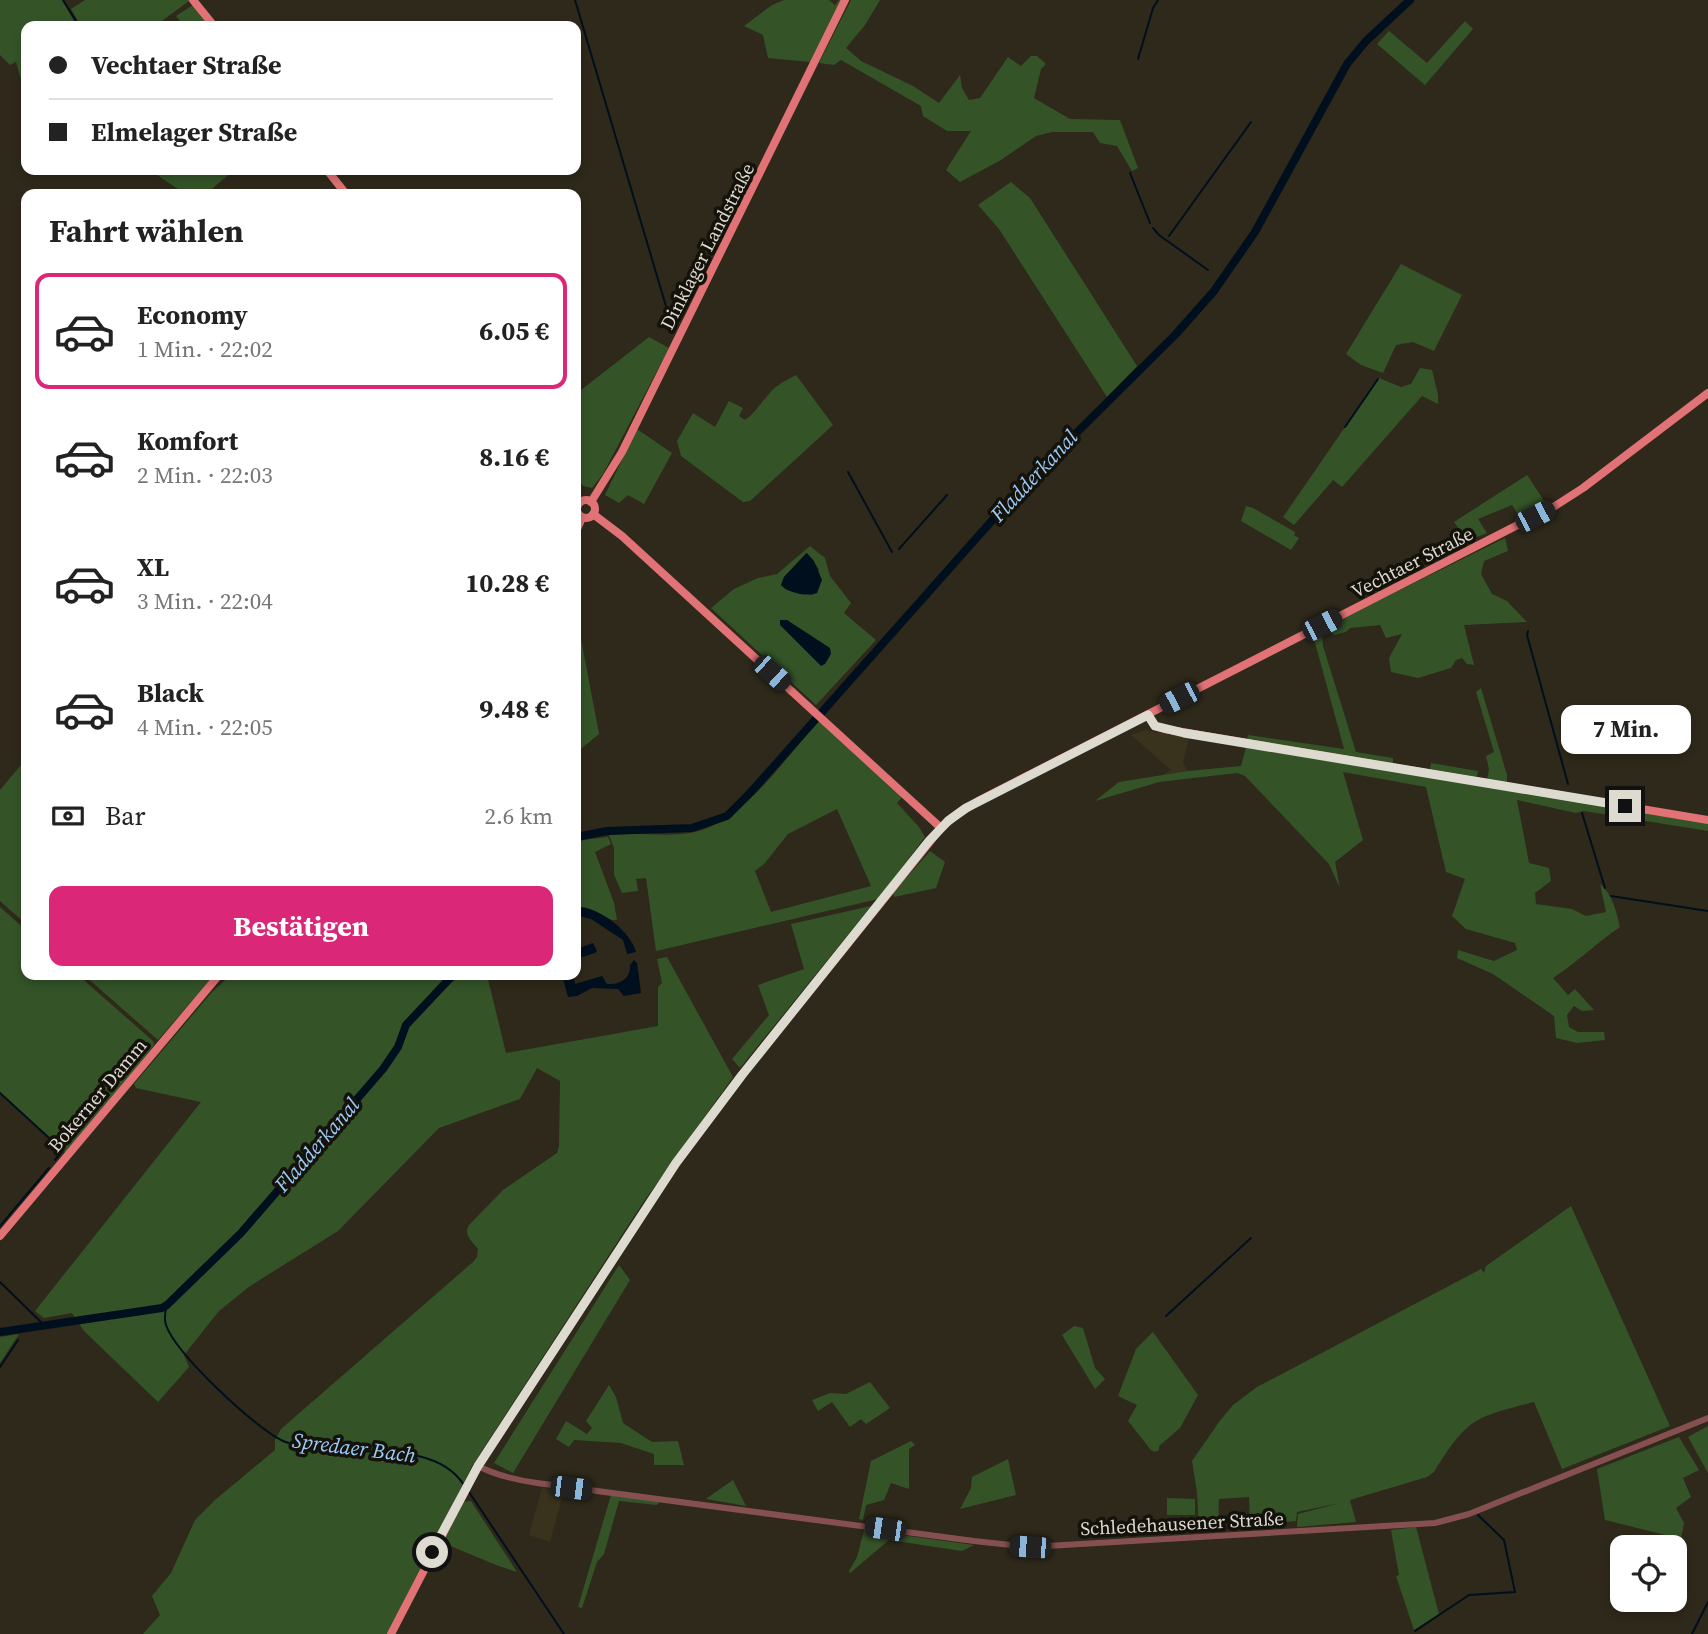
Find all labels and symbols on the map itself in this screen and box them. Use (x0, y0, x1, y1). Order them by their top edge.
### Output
street label: Dinklager Landstraße (654, 158, 760, 334)
water label: Fladderkanal (983, 423, 1084, 529)
car (1512, 497, 1559, 535)
street label: Vechtaer Straße (1347, 520, 1477, 604)
car (1299, 606, 1346, 644)
car (750, 651, 795, 695)
car (1156, 679, 1203, 717)
callout: 7 Min. (1560, 704, 1690, 754)
route end (1609, 790, 1641, 822)
street label: Bokerner Damm (42, 1033, 152, 1157)
water label: Fladderkanal (267, 1091, 366, 1199)
water label: Spredaer Bach (291, 1426, 418, 1470)
car (549, 1475, 594, 1501)
street label: Schledehausener Straße (1080, 1505, 1284, 1541)
car (863, 1516, 908, 1542)
car (1009, 1535, 1052, 1559)
route start (416, 1536, 448, 1568)

